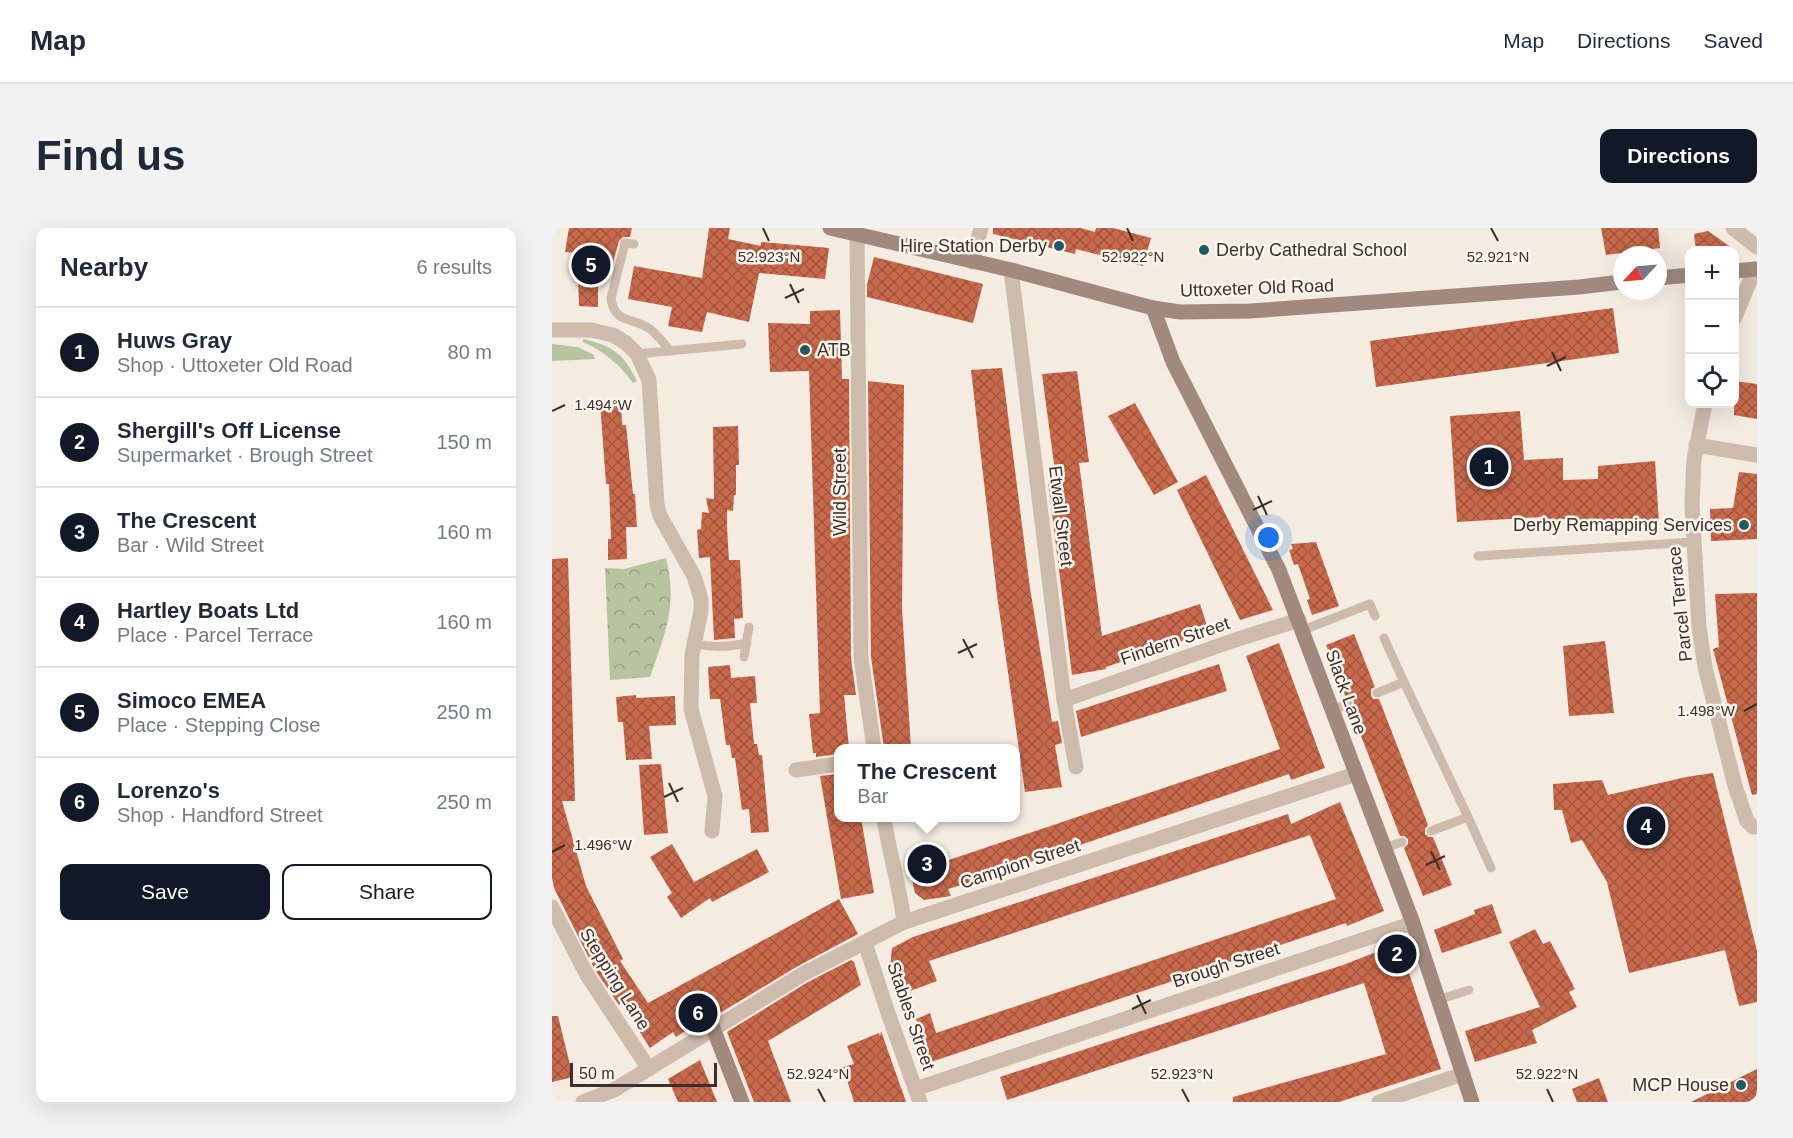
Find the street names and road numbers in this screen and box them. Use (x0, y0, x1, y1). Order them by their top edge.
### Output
street label: Uttoxeter Old Road (1180, 275, 1334, 301)
street label: Wild Street (830, 448, 850, 536)
street label: Etwall Street (1045, 465, 1077, 567)
street label: Parcel Terrace (1664, 545, 1696, 663)
street label: Findern Street (1118, 613, 1232, 669)
street label: Slack Lane (1321, 647, 1371, 737)
street label: Campion Street (957, 835, 1083, 893)
street label: Stepping Lane (576, 924, 654, 1034)
street label: Brough Street (1170, 938, 1282, 992)
street label: Stables Street (883, 959, 939, 1073)

